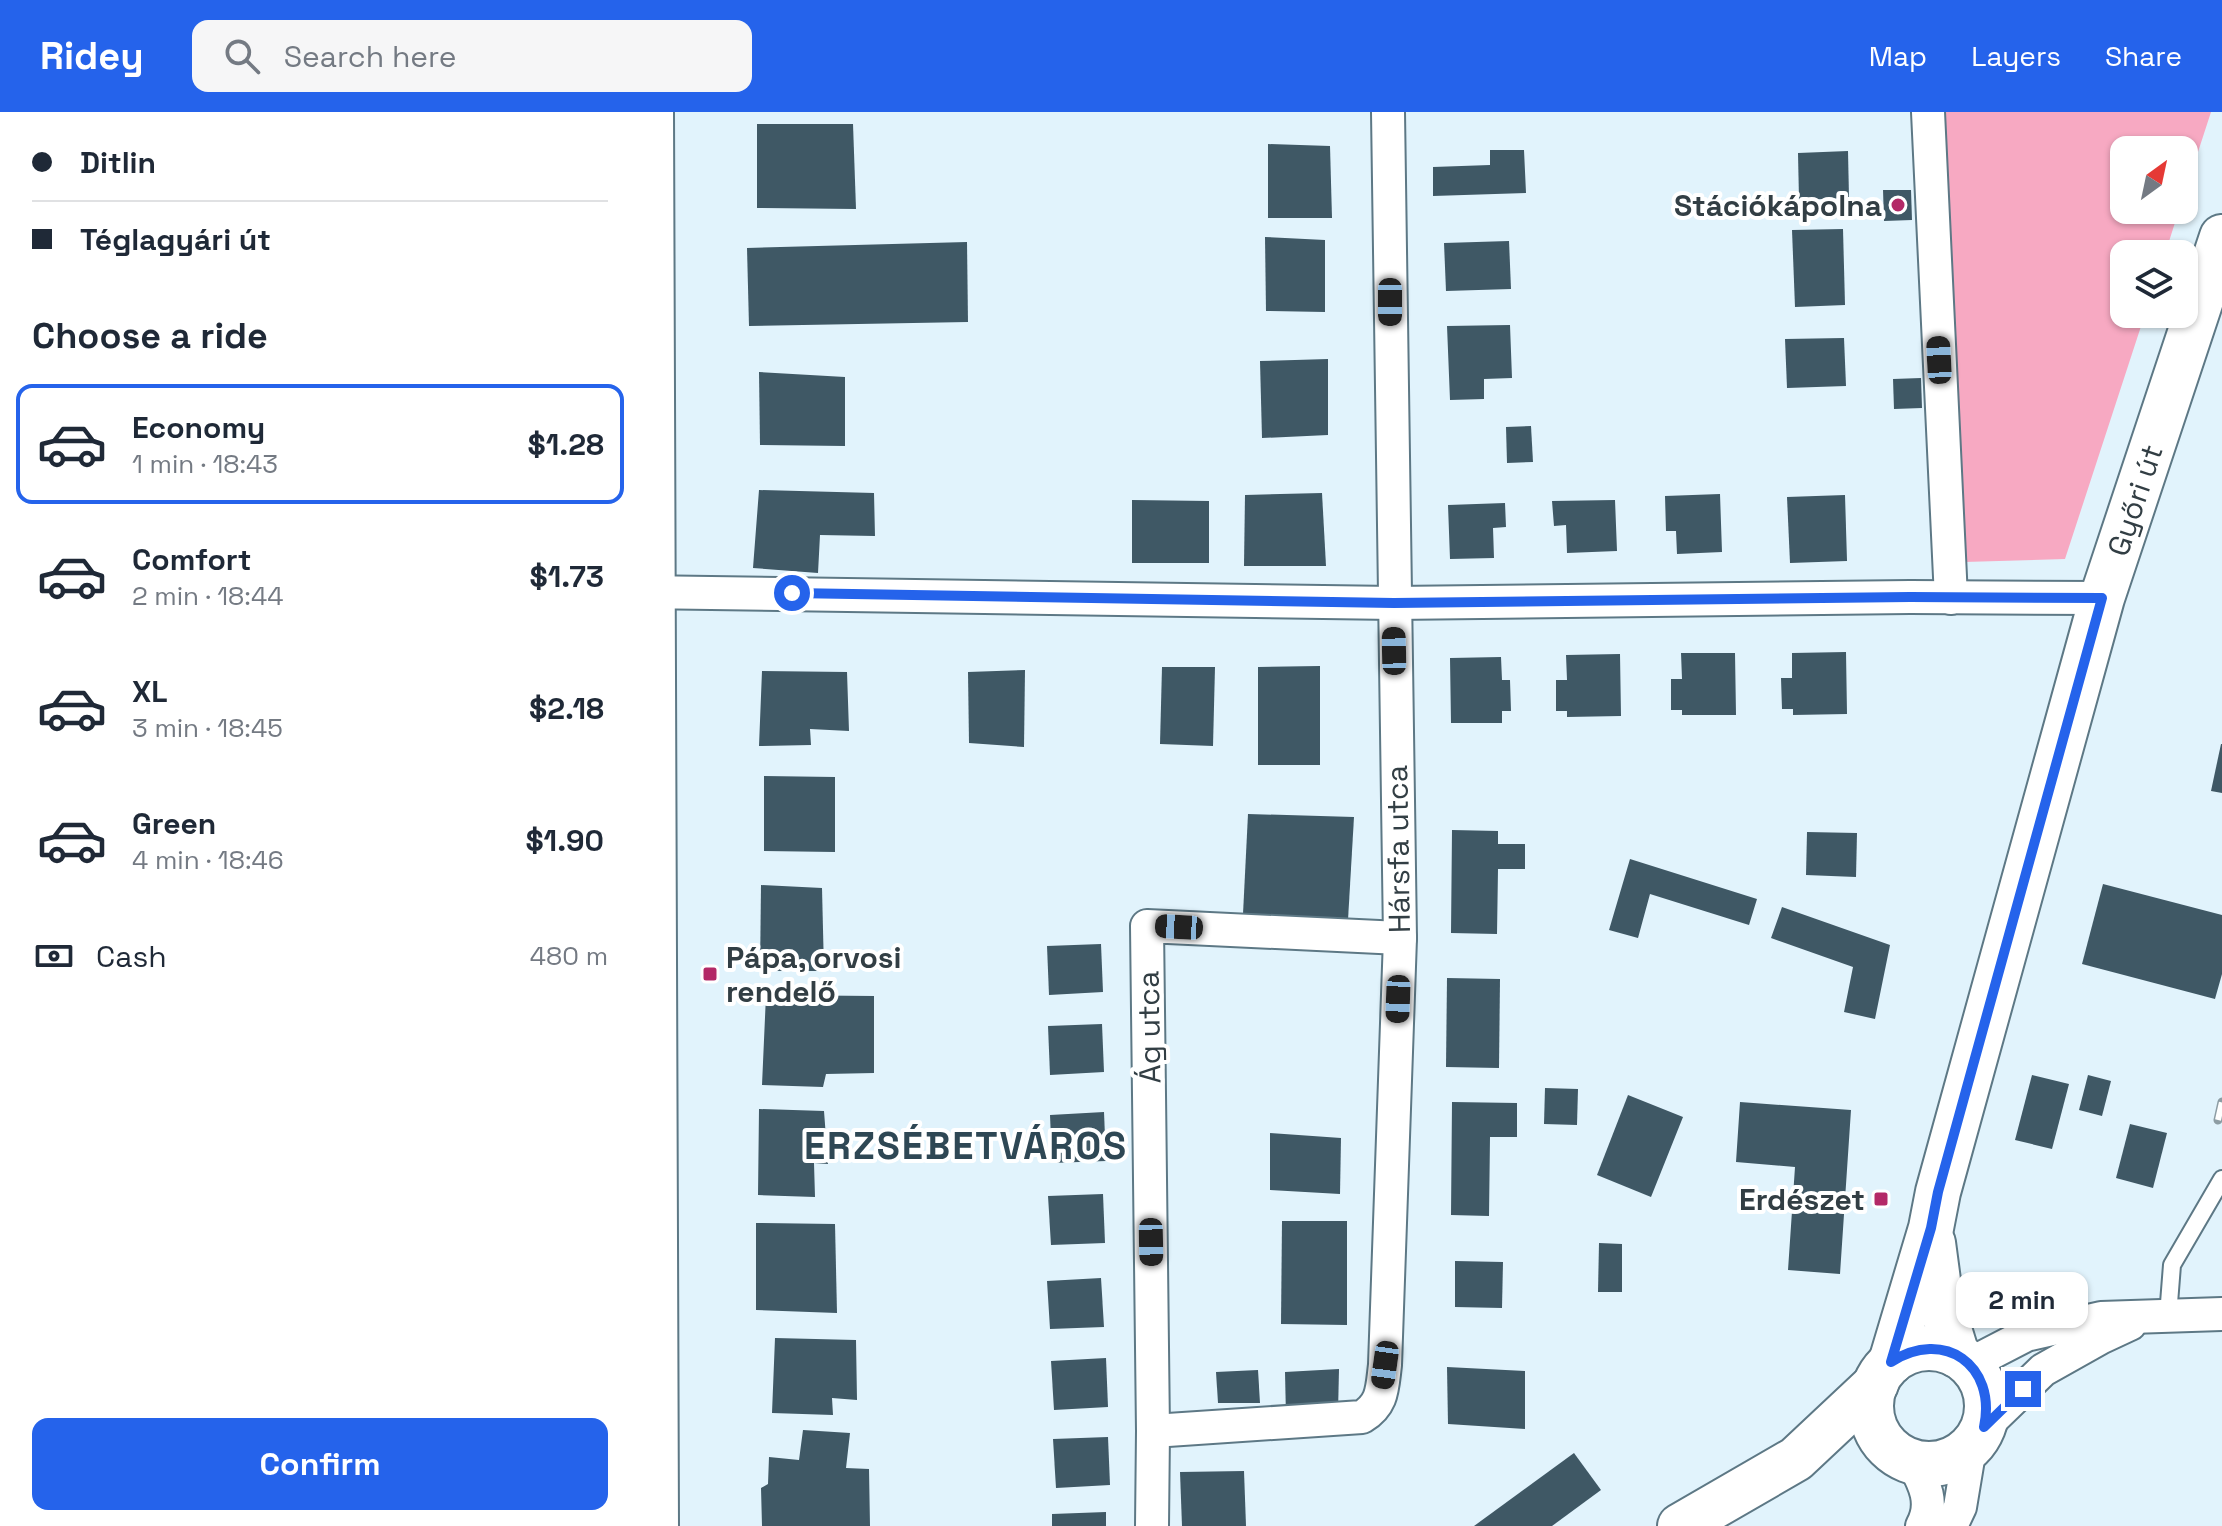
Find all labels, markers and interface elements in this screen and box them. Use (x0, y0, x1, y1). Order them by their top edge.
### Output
search box (192, 20, 752, 92)
text: Ridey (40, 32, 144, 80)
icon: search (220, 34, 264, 78)
text: Search here (284, 37, 457, 76)
text: Map (1869, 38, 1927, 74)
text: Layers (1971, 38, 2061, 74)
text: Share (2105, 38, 2182, 74)
north arrow (2110, 136, 2198, 224)
map controls (2110, 136, 2198, 328)
text: Ditlin (80, 143, 156, 182)
place label: Stációkápolna (1674, 186, 1882, 225)
marker: Stációkápolna (1889, 196, 1907, 214)
text: Téglagyári út (80, 220, 271, 259)
button: layers (2110, 240, 2198, 328)
car (1378, 278, 1402, 326)
text: Choose a ride (32, 313, 268, 359)
car (1926, 335, 1952, 385)
icon: car (36, 408, 108, 480)
text: Economy (132, 408, 265, 447)
text: $1.28 (528, 425, 604, 464)
street label: Győri út (2098, 439, 2171, 561)
text: 1 min · 18:43 (132, 447, 278, 481)
icon: car (36, 540, 108, 612)
text: Comfort (132, 540, 251, 579)
text: $1.73 (529, 557, 604, 596)
route start (774, 575, 810, 611)
text: 2 min · 18:44 (132, 579, 283, 613)
car (1382, 627, 1406, 675)
icon: car (36, 672, 108, 744)
text: XL (132, 672, 168, 711)
text: $2.18 (529, 689, 604, 728)
text: 3 min · 18:45 (132, 711, 283, 745)
street label: Hársfa utca (1377, 765, 1419, 933)
icon: car (36, 804, 108, 876)
text: Green (132, 804, 216, 843)
text: $1.90 (525, 821, 604, 860)
text: 4 min · 18:46 (132, 843, 284, 877)
car (1154, 914, 1204, 940)
icon: cash (32, 934, 76, 978)
text: Cash (96, 937, 167, 976)
place label: Pápa, orvosi rendelő (726, 938, 902, 1011)
text: 480 m (530, 939, 608, 973)
marker: Pápa, orvosi rendelő (701, 965, 719, 983)
street label: Ág utca (1129, 970, 1169, 1084)
car (1385, 975, 1411, 1023)
district label: ERZSÉBETVÁROS (804, 1122, 1128, 1170)
place label: Erdészet (1739, 1180, 1865, 1219)
marker: Erdészet (1872, 1190, 1890, 1208)
car (1139, 1218, 1163, 1266)
callout: 2 min (1957, 1273, 2089, 1329)
text: 2 min (1988, 1283, 2056, 1317)
car (1370, 1340, 1400, 1390)
route end (2005, 1371, 2041, 1407)
button: Confirm (32, 1418, 608, 1510)

